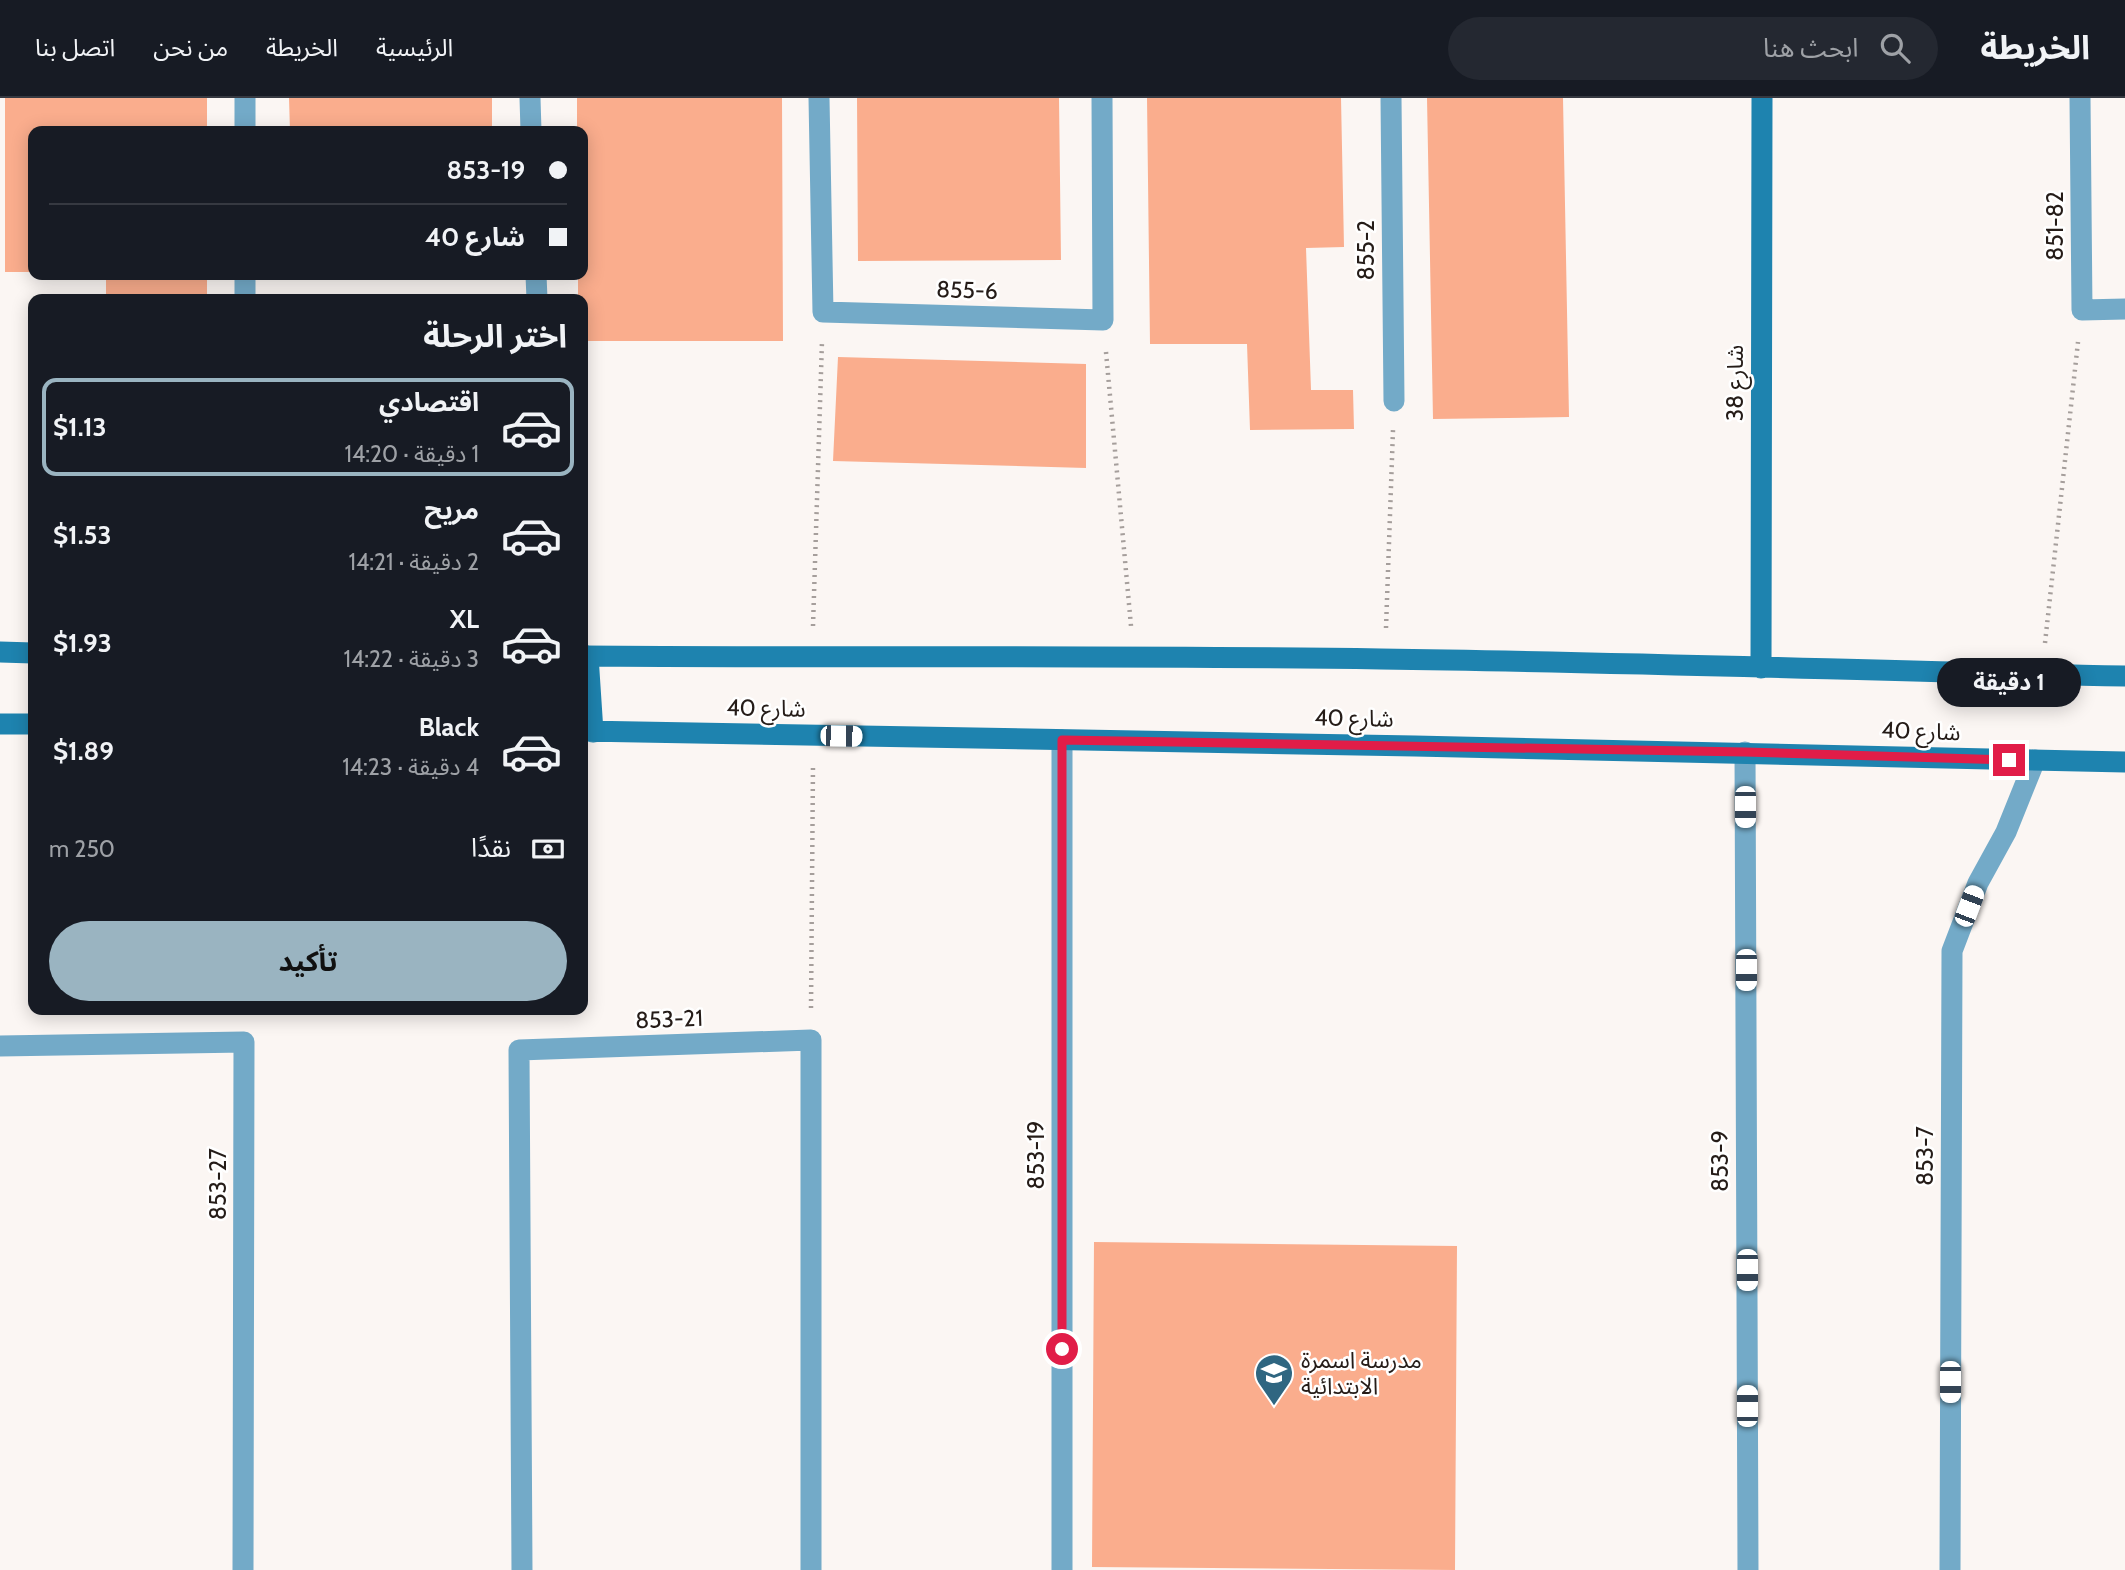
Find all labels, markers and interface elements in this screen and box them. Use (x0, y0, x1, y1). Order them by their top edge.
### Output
search box (1448, 17, 1938, 80)
text: الخريطة (1980, 27, 2090, 67)
icon: search (1876, 29, 1914, 67)
text: ابحث هنا (1763, 32, 1858, 64)
text: اتصل بنا (35, 33, 115, 62)
text: من نحن (153, 33, 228, 62)
text: الخريطة (266, 33, 338, 62)
text: الرئيسية (376, 33, 453, 62)
text: 853-19 (447, 154, 525, 186)
street label: 851-82 (2041, 191, 2069, 261)
street label: 855-2 (1352, 220, 1380, 280)
text: شارع 40 (425, 221, 525, 253)
street label: 855-6 (936, 275, 998, 305)
text: اختر الرحلة (423, 316, 567, 355)
street label: شارع 38 (1721, 345, 1752, 421)
text: اقتصادي (379, 386, 479, 418)
icon: car (500, 396, 563, 459)
text: $1.13 (53, 411, 107, 443)
text: 1 دقيقة · 14:20 (344, 440, 479, 468)
text: مريح (424, 494, 479, 526)
icon: car (500, 504, 563, 567)
text: $1.53 (53, 519, 111, 551)
text: 2 دقيقة · 14:21 (348, 548, 479, 576)
text: XL (450, 603, 479, 635)
icon: car (500, 612, 563, 675)
text: $1.93 (53, 627, 112, 659)
text: 3 دقيقة · 14:22 (343, 645, 479, 673)
callout: 1 دقيقة (1937, 658, 2081, 708)
text: 1 دقيقة (1973, 668, 2045, 696)
street label: شارع 40 (726, 693, 806, 726)
street label: شارع 40 (1314, 703, 1394, 736)
text: Black (419, 711, 479, 743)
street label: شارع 40 (1881, 716, 1961, 749)
icon: car (500, 720, 563, 783)
car (820, 725, 863, 747)
text: $1.89 (53, 735, 114, 767)
route end (1993, 744, 2025, 776)
text: 4 دقيقة · 14:23 (342, 753, 479, 781)
car (1735, 786, 1756, 828)
icon: cash (529, 830, 567, 868)
text: نقدًا (471, 832, 511, 864)
text: 250 m (49, 835, 115, 863)
car (1952, 883, 1987, 929)
button: تأكيد (49, 921, 567, 1001)
car (1736, 949, 1757, 991)
street label: 853-21 (635, 1004, 703, 1034)
street label: 853-19 (1022, 1121, 1050, 1189)
street label: 853-7 (1911, 1126, 1939, 1186)
street label: 853-9 (1706, 1130, 1734, 1192)
street label: 853-27 (204, 1148, 232, 1220)
car (1737, 1249, 1758, 1291)
route start (1046, 1333, 1078, 1365)
place label: مدرسة اسمرة الابتدائية (1301, 1346, 1422, 1400)
school or university icon: مدرسة اسمرة الابتدائية (1253, 1352, 1295, 1407)
car (1940, 1361, 1961, 1403)
car (1737, 1385, 1758, 1427)

